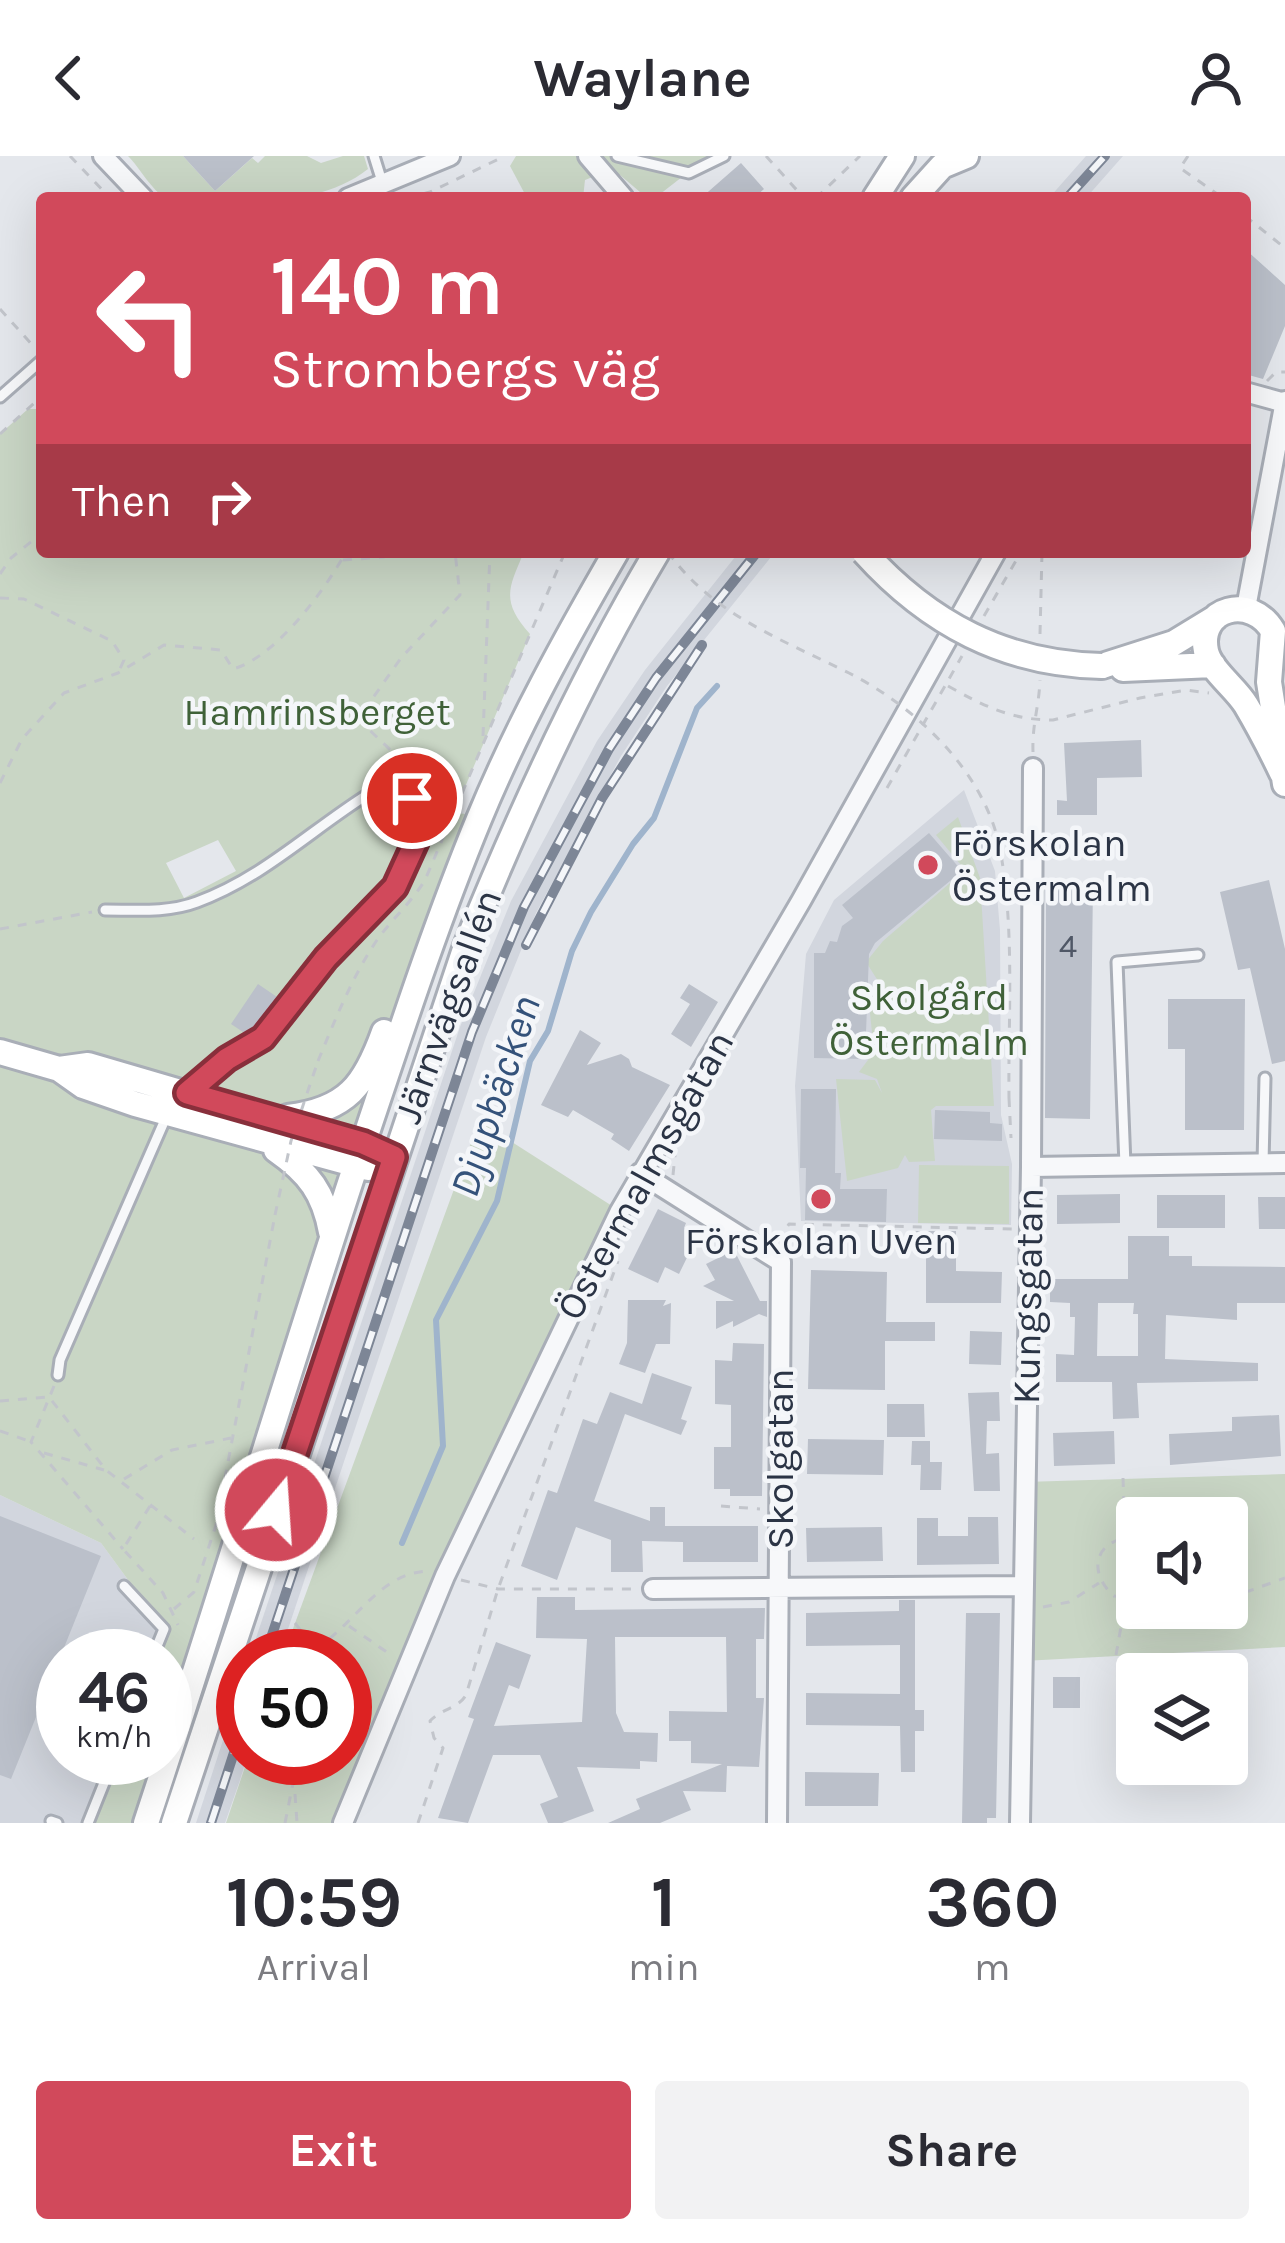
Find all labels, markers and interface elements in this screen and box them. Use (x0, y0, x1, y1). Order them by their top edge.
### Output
icon: back (36, 45, 102, 111)
icon: person (1183, 45, 1249, 111)
text: Waylane (533, 46, 752, 110)
text: 140 m (270, 237, 504, 335)
icon: left (72, 240, 228, 396)
text: Strombergs väg (270, 337, 660, 401)
icon: right (196, 468, 262, 534)
text: Then (72, 475, 172, 527)
park label: Hamrinsberget (183, 689, 451, 735)
pin (361, 747, 463, 849)
icon: arrive (379, 765, 445, 831)
place label: Förskolan Östermalm (952, 820, 1152, 911)
marker: Förskolan Östermalm (915, 852, 941, 878)
street label: Järnvägsallén (384, 883, 512, 1129)
house number: 4 (1059, 927, 1077, 965)
park label: Skolgård Östermalm (829, 974, 1029, 1065)
water label: Djupbäcken (439, 989, 551, 1203)
street label: Östermalmsgatan (546, 1022, 744, 1328)
marker: Förskolan Uven (808, 1186, 834, 1212)
street label: Kungsgatan (1003, 1187, 1053, 1405)
place label: Förskolan Uven (685, 1218, 957, 1264)
street label: Skolgatan (757, 1369, 803, 1549)
position arrow (213, 1447, 339, 1573)
map controls (1116, 1497, 1248, 1785)
button: sound (1116, 1497, 1248, 1629)
speed limit sign: 50 (216, 1629, 372, 1785)
button: layers (1116, 1653, 1248, 1785)
text: 46 (78, 1657, 150, 1727)
text: km/h (76, 1719, 152, 1755)
text: 10:59 (226, 1860, 402, 1944)
text: 1 (651, 1860, 677, 1944)
text: 360 (925, 1860, 1059, 1944)
text: Arrival (257, 1944, 371, 1990)
text: min (628, 1944, 700, 1990)
text: m (974, 1944, 1011, 1990)
button: Exit (36, 2081, 631, 2219)
button: Share (655, 2081, 1249, 2219)

